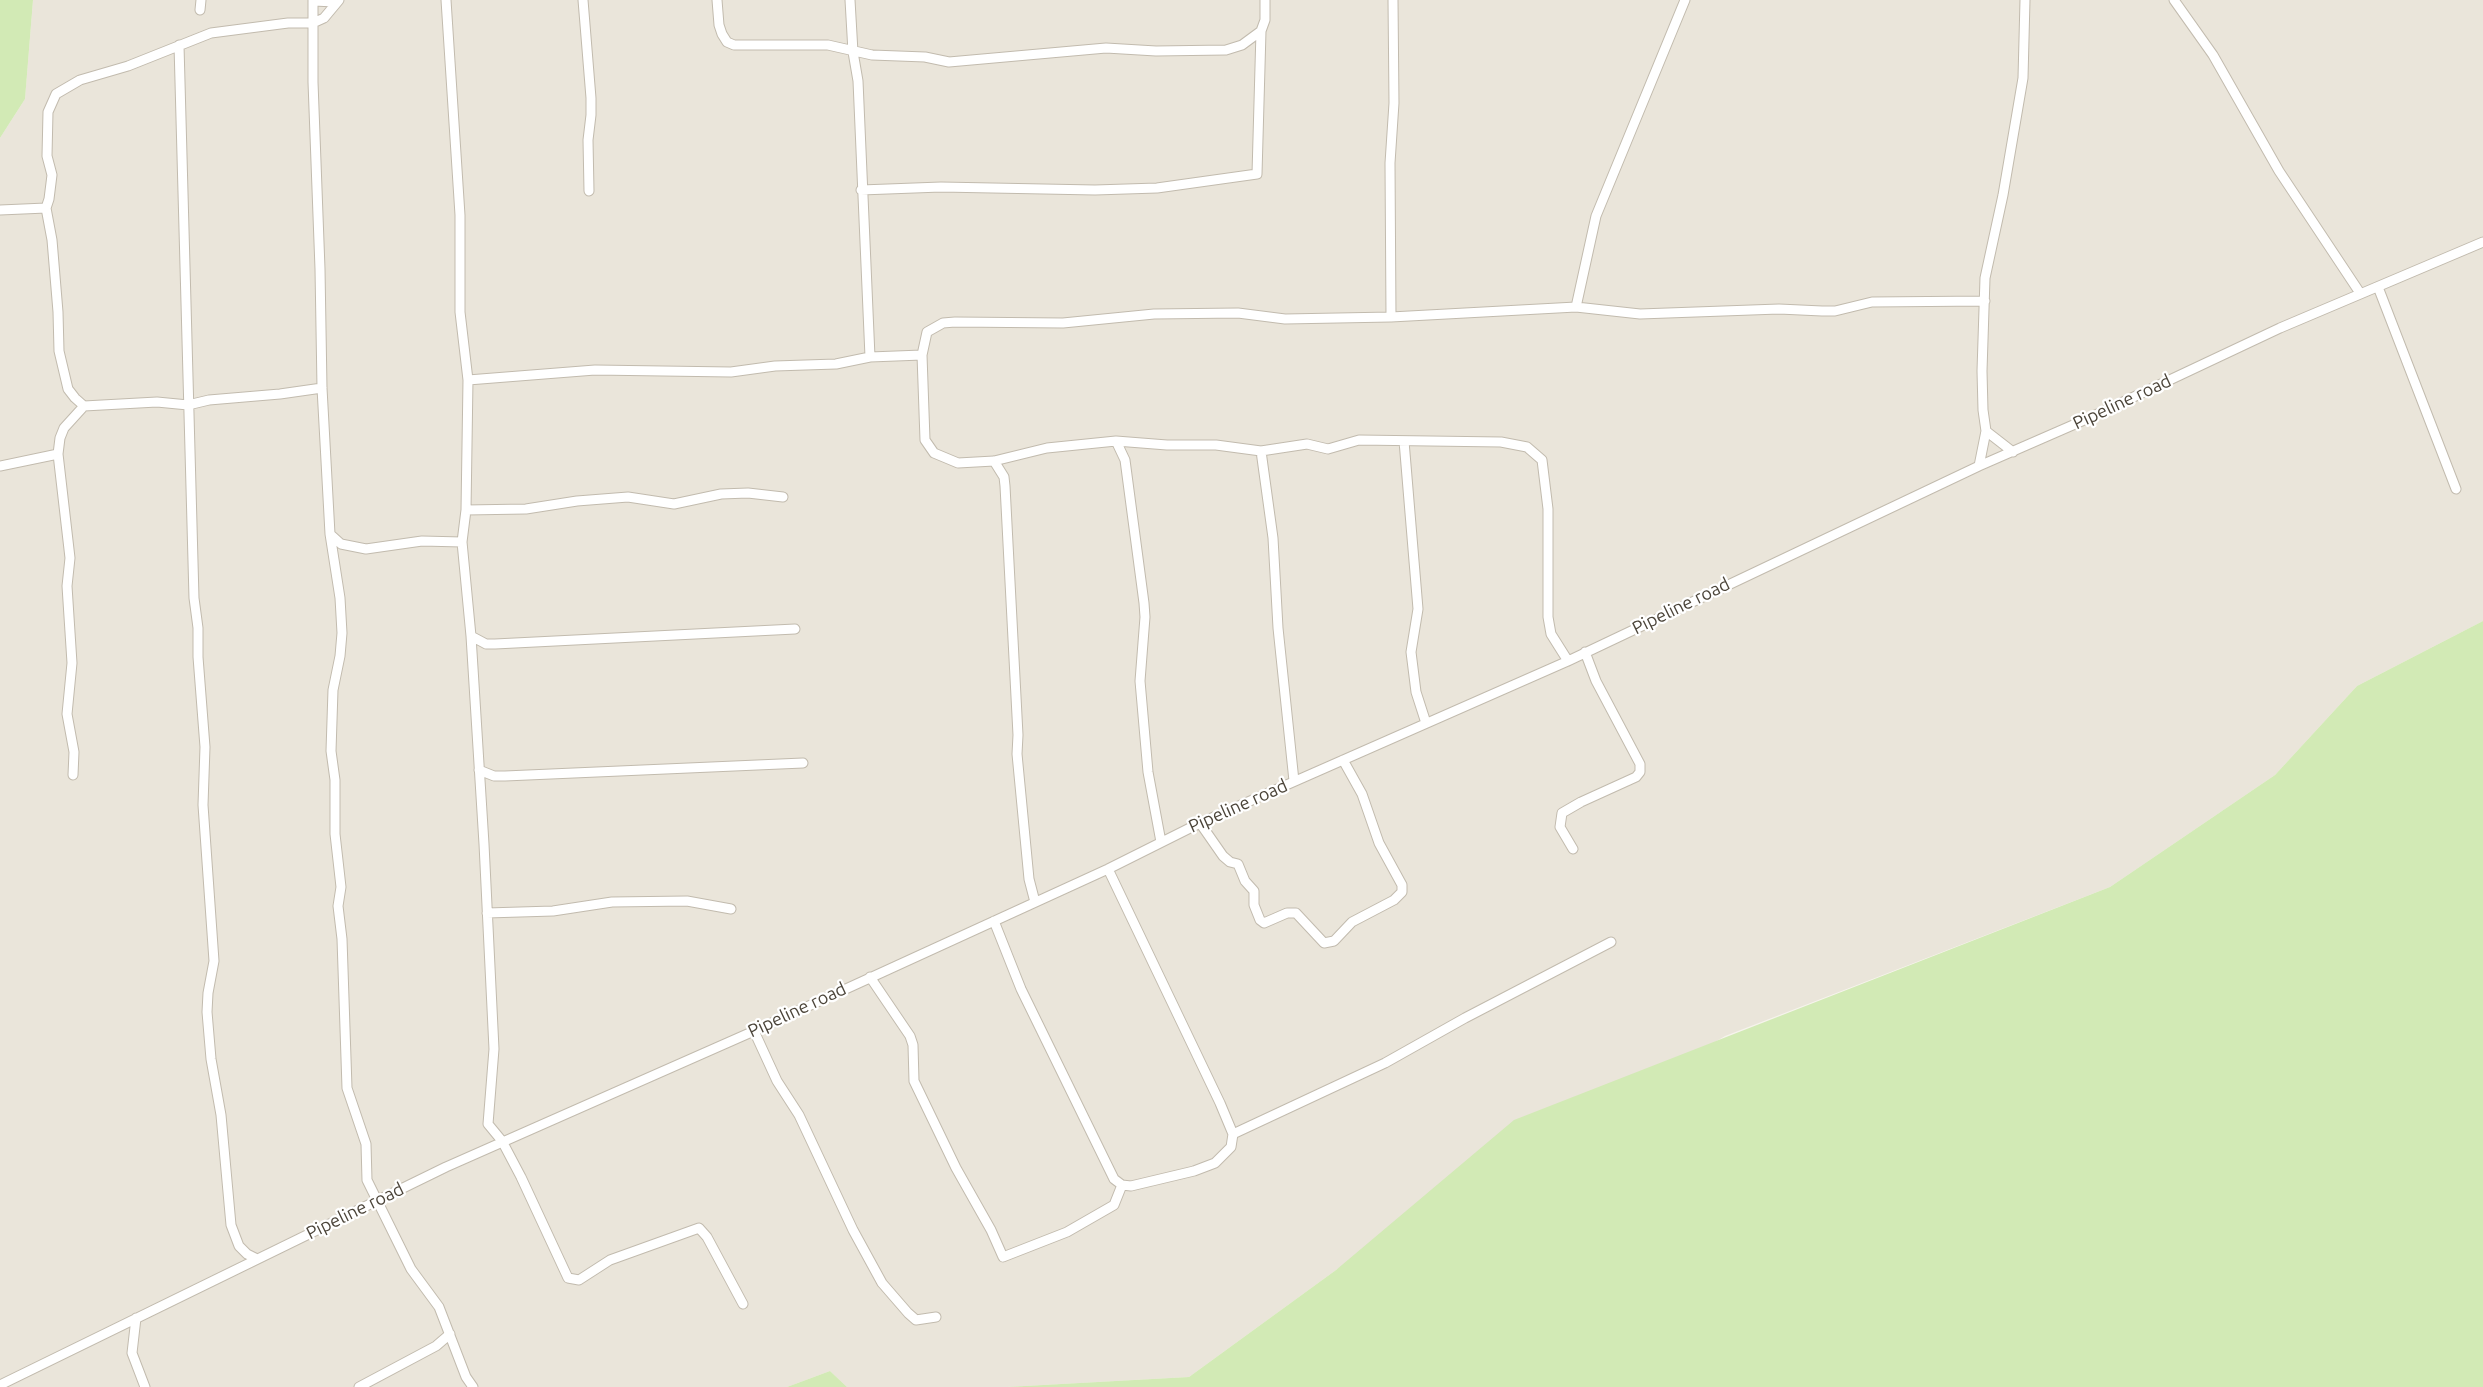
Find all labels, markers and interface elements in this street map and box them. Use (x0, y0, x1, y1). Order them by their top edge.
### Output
street label: Pipeline road (2069, 370, 2175, 434)
street label: Pipeline road (1629, 573, 1733, 639)
street label: Pipeline road (1185, 775, 1291, 837)
street label: Pipeline road (744, 978, 850, 1042)
street label: Pipeline road (303, 1178, 407, 1244)

